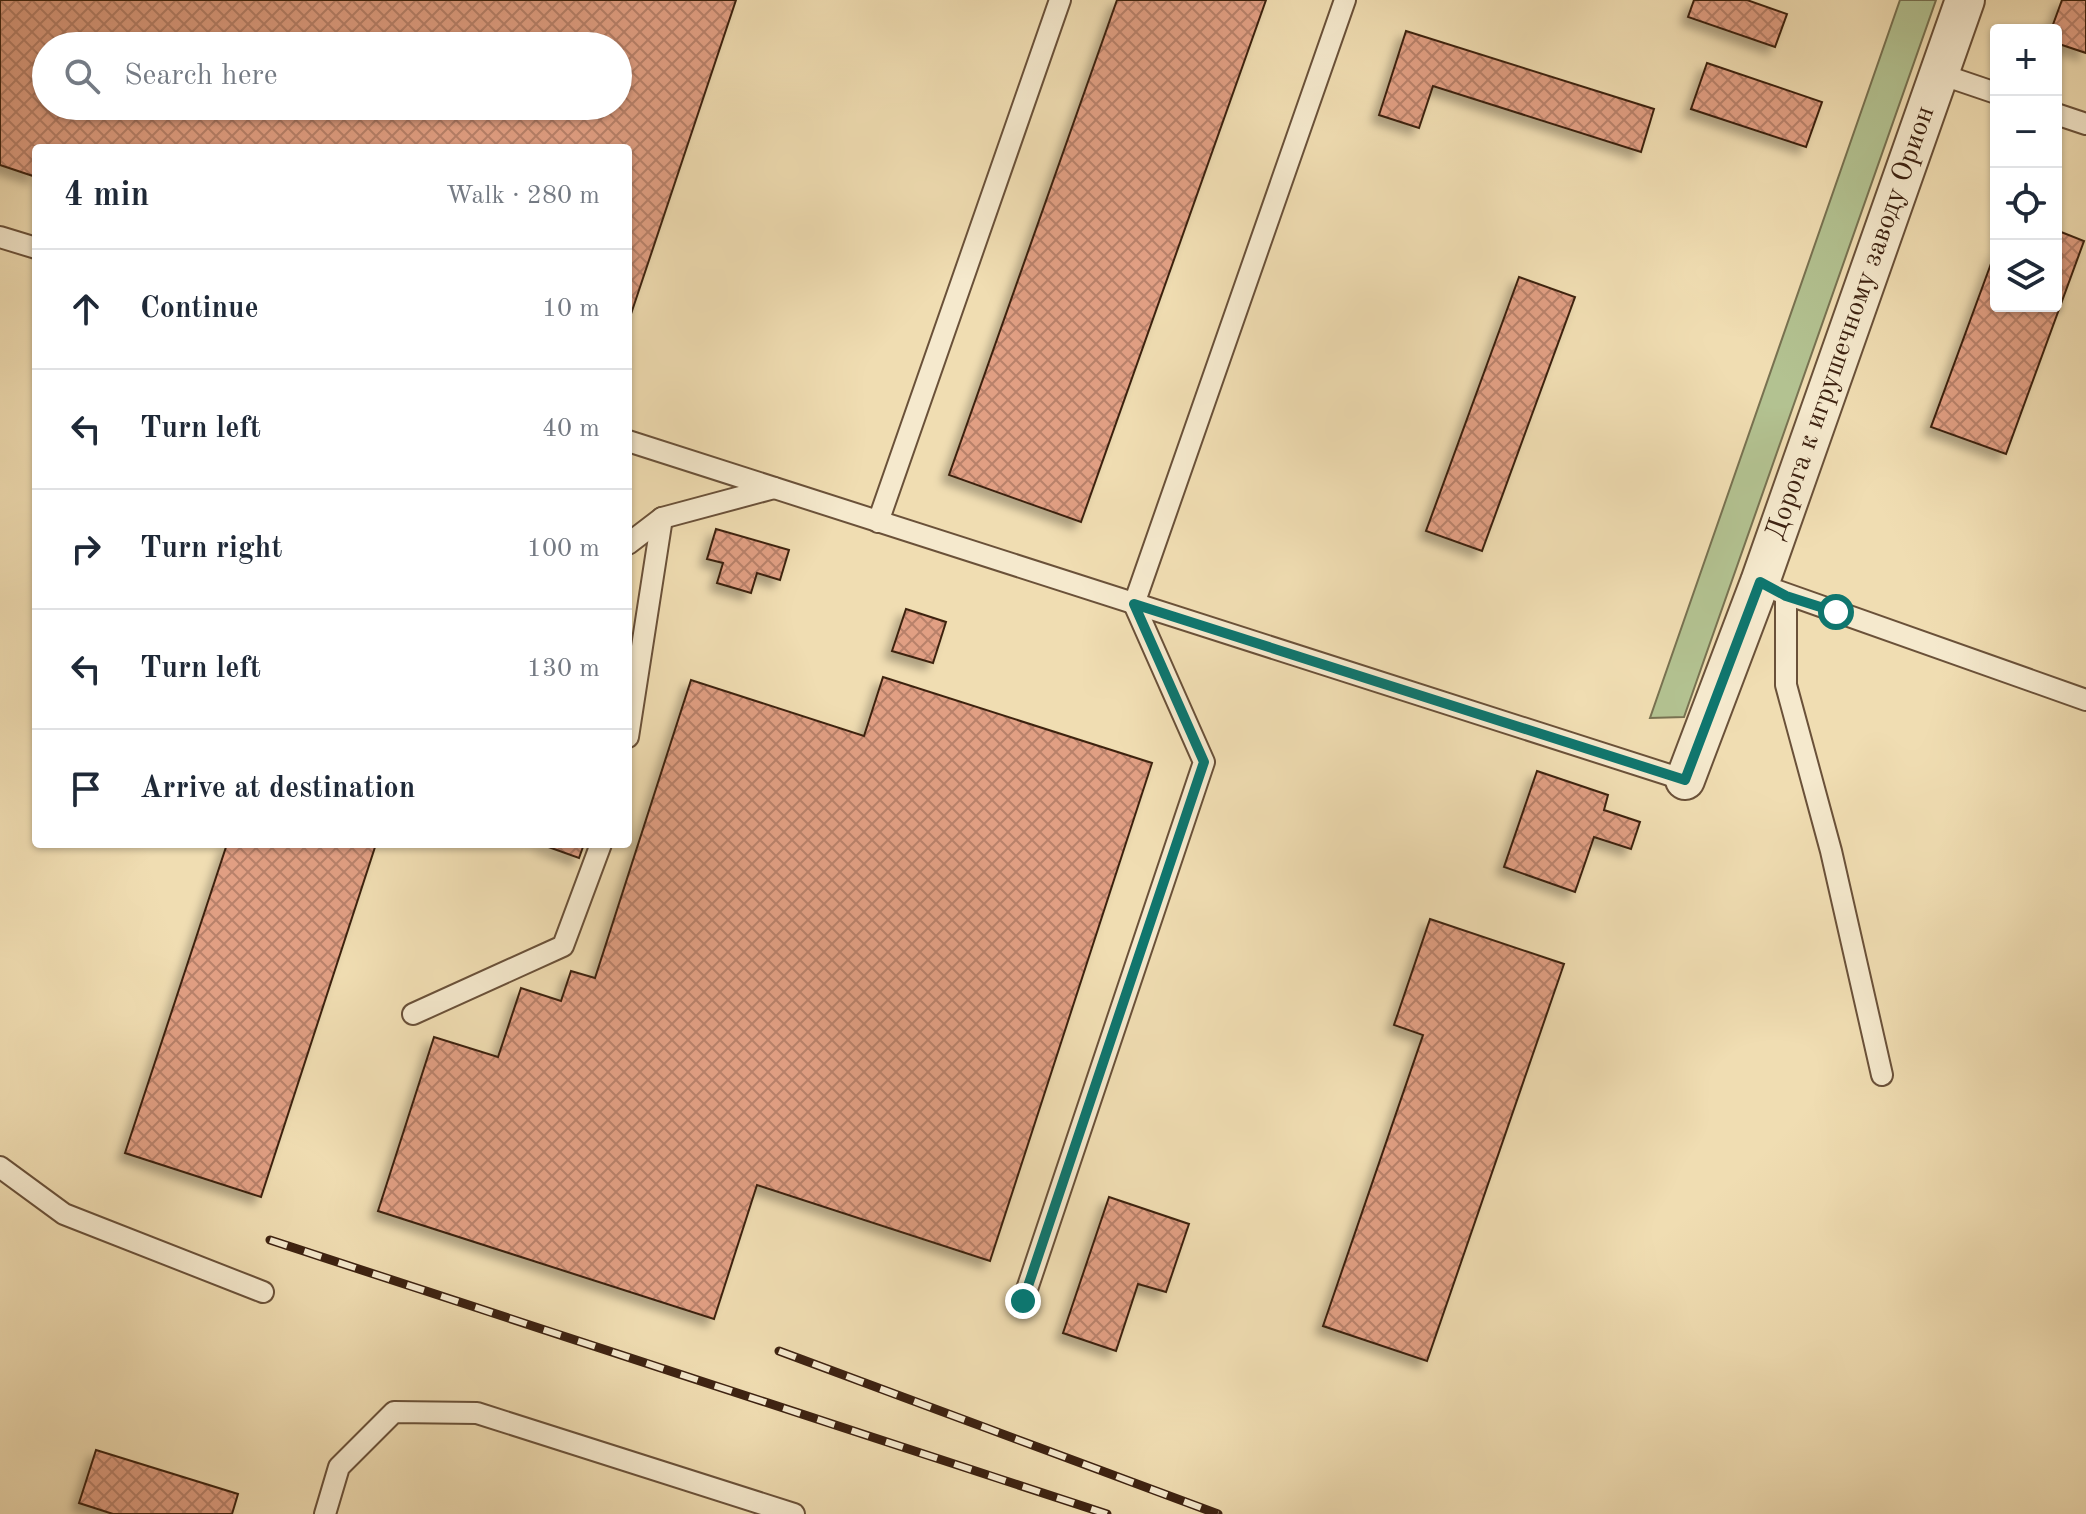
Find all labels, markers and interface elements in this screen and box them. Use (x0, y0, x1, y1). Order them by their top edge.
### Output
map controls (1990, 24, 2062, 312)
button: + (1990, 24, 2062, 96)
search box (32, 32, 632, 120)
icon: search (60, 54, 104, 98)
text: Search here (124, 61, 278, 91)
button: − (1990, 96, 2062, 168)
street label: Дорога к игрушечному заводу Орион (1762, 103, 1940, 544)
button: locate (1990, 168, 2062, 240)
text: 4 min (64, 179, 149, 213)
text: Walk · 280 m (446, 183, 600, 209)
button: layers (1990, 240, 2062, 312)
icon: ahead (64, 287, 108, 331)
text: Continue (140, 294, 259, 324)
text: 10 m (542, 296, 600, 322)
icon: left (64, 407, 108, 451)
text: Turn left (140, 414, 261, 444)
text: 40 m (542, 416, 600, 442)
icon: right (64, 527, 108, 571)
text: Turn right (140, 534, 282, 564)
text: 100 m (527, 536, 600, 562)
route start (1818, 594, 1854, 630)
icon: left (64, 647, 108, 691)
text: Turn left (140, 654, 261, 684)
text: 130 m (527, 656, 600, 682)
icon: arrive (64, 767, 108, 811)
text: Arrive at destination (140, 774, 415, 804)
route end (1005, 1283, 1041, 1319)

